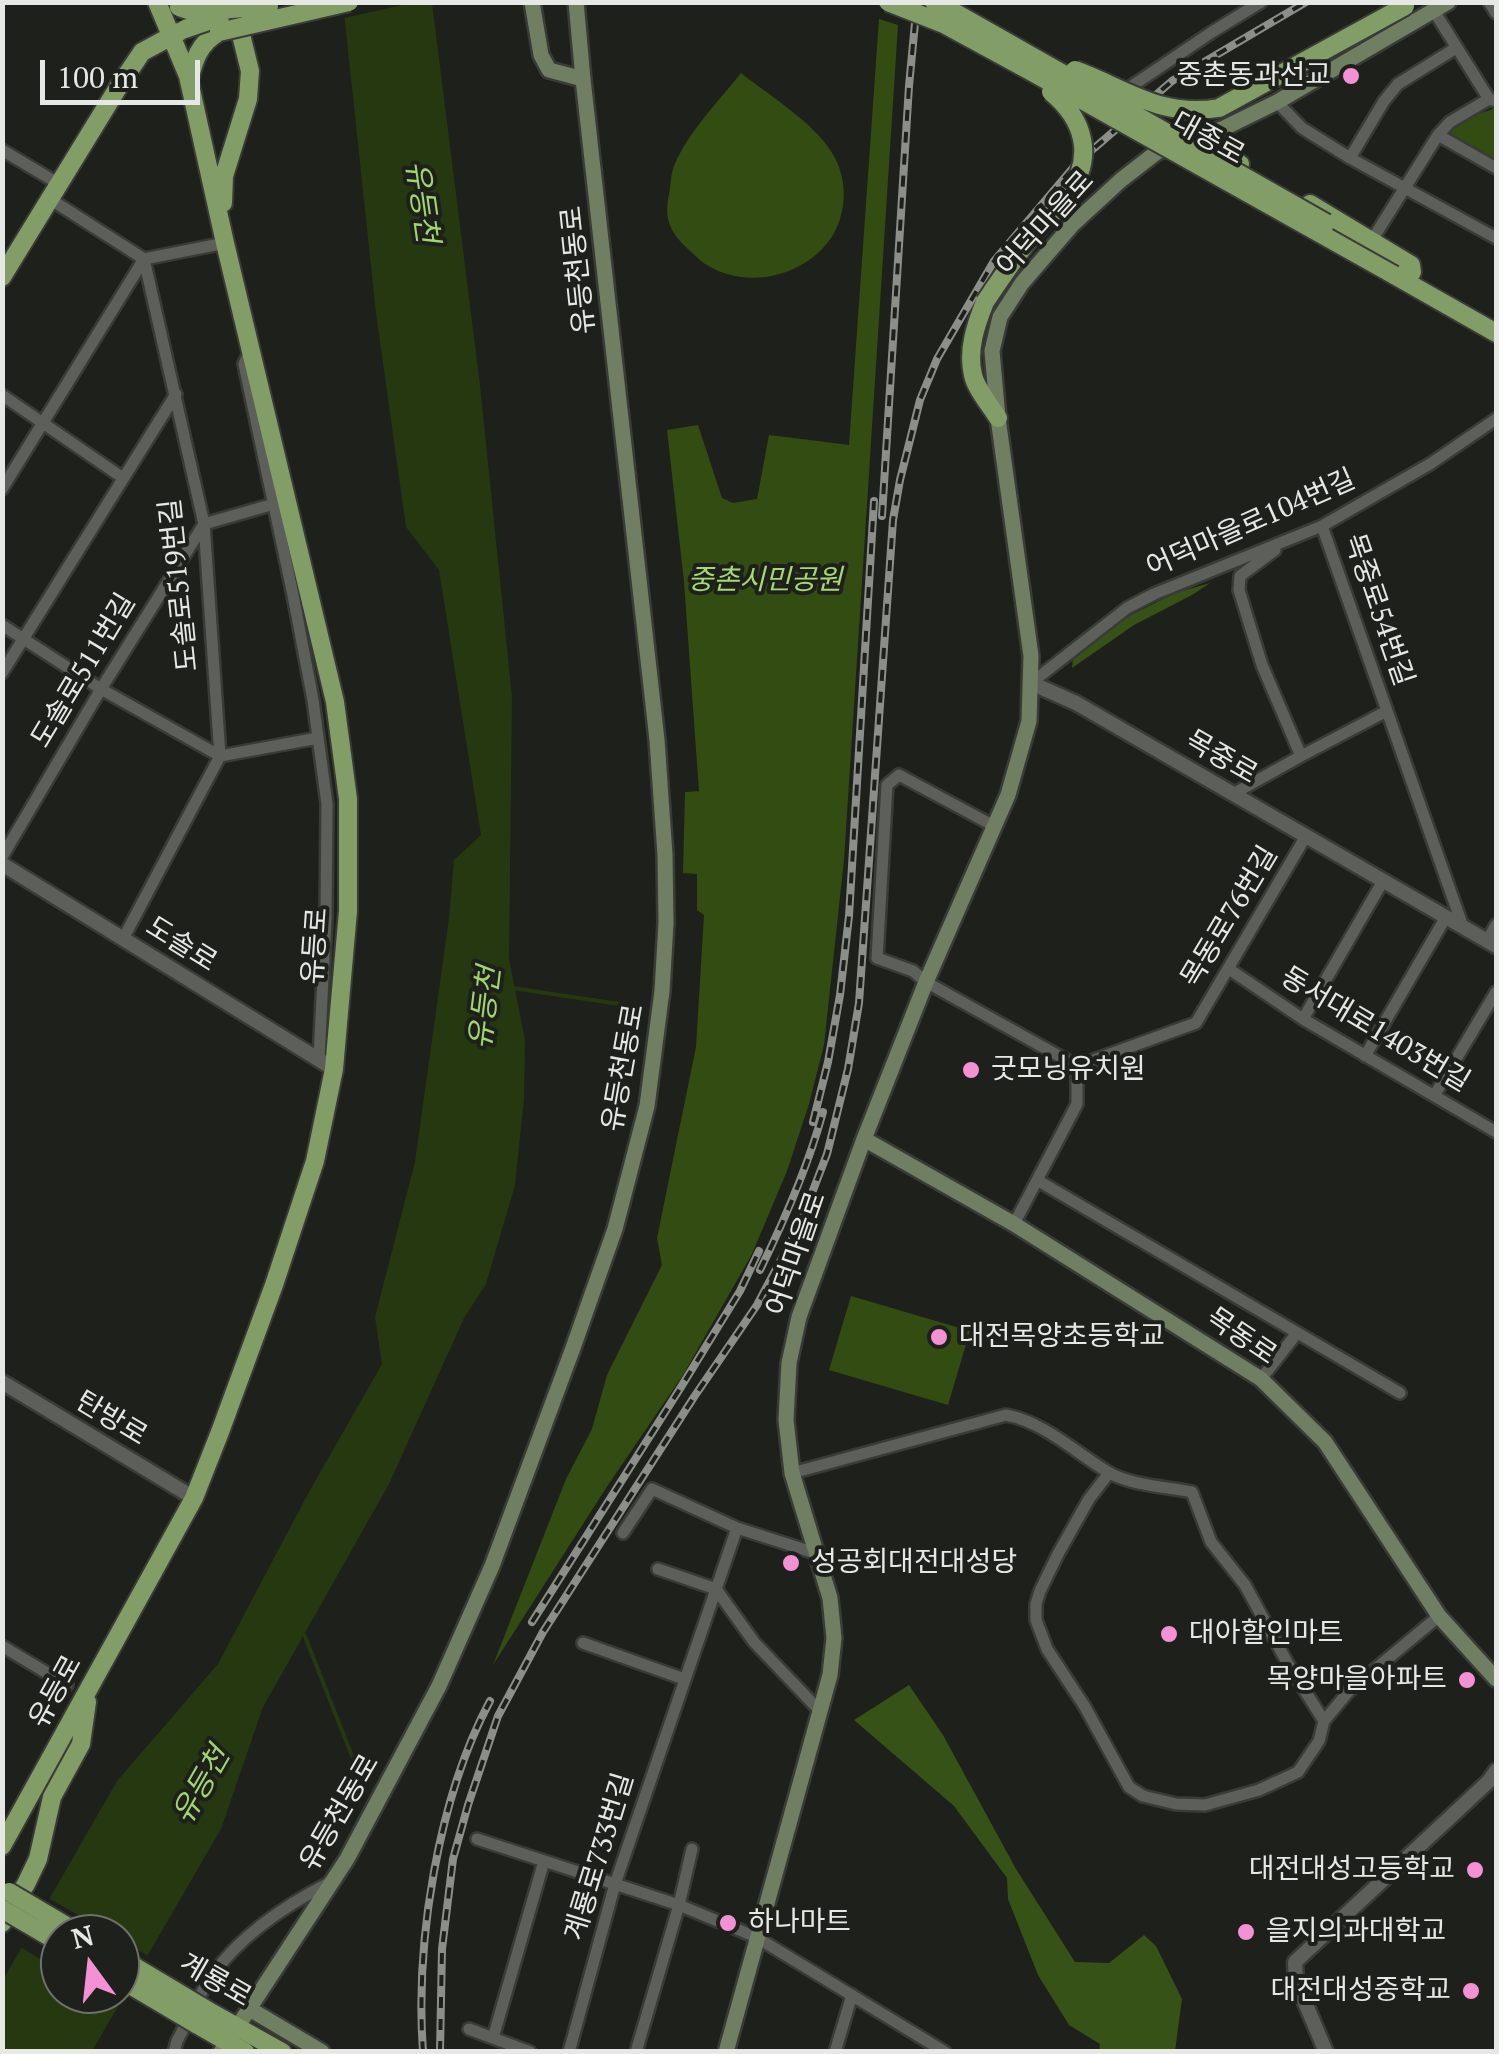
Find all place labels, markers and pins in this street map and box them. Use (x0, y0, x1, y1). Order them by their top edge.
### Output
place label: 중촌동과선교 (1176, 59, 1331, 93)
marker: 중촌동과선교 (1340, 65, 1362, 87)
place label: 굿모닝유치원 (991, 1053, 1146, 1087)
marker: 굿모닝유치원 (960, 1059, 982, 1081)
place label: 대전목양초등학교 (959, 1320, 1165, 1354)
marker: 대전목양초등학교 (928, 1326, 950, 1348)
place label: 성공회대전대성당 (811, 1546, 1017, 1580)
marker: 성공회대전대성당 (780, 1552, 802, 1574)
place label: 대아할인마트 (1189, 1617, 1344, 1651)
marker: 대아할인마트 (1158, 1623, 1180, 1645)
place label: 목양마을아파트 (1267, 1663, 1447, 1697)
marker: 목양마을아파트 (1456, 1669, 1478, 1691)
place label: 대전대성고등학교 (1249, 1853, 1455, 1887)
marker: 대전대성고등학교 (1464, 1859, 1486, 1881)
place label: 하나마트 (748, 1906, 851, 1940)
marker: 하나마트 (717, 1912, 739, 1934)
place label: 을지의과대학교 (1266, 1915, 1446, 1949)
marker: 을지의과대학교 (1235, 1921, 1257, 1943)
place label: 대전대성중학교 (1271, 1974, 1451, 2008)
marker: 대전대성중학교 (1460, 1980, 1482, 2002)

